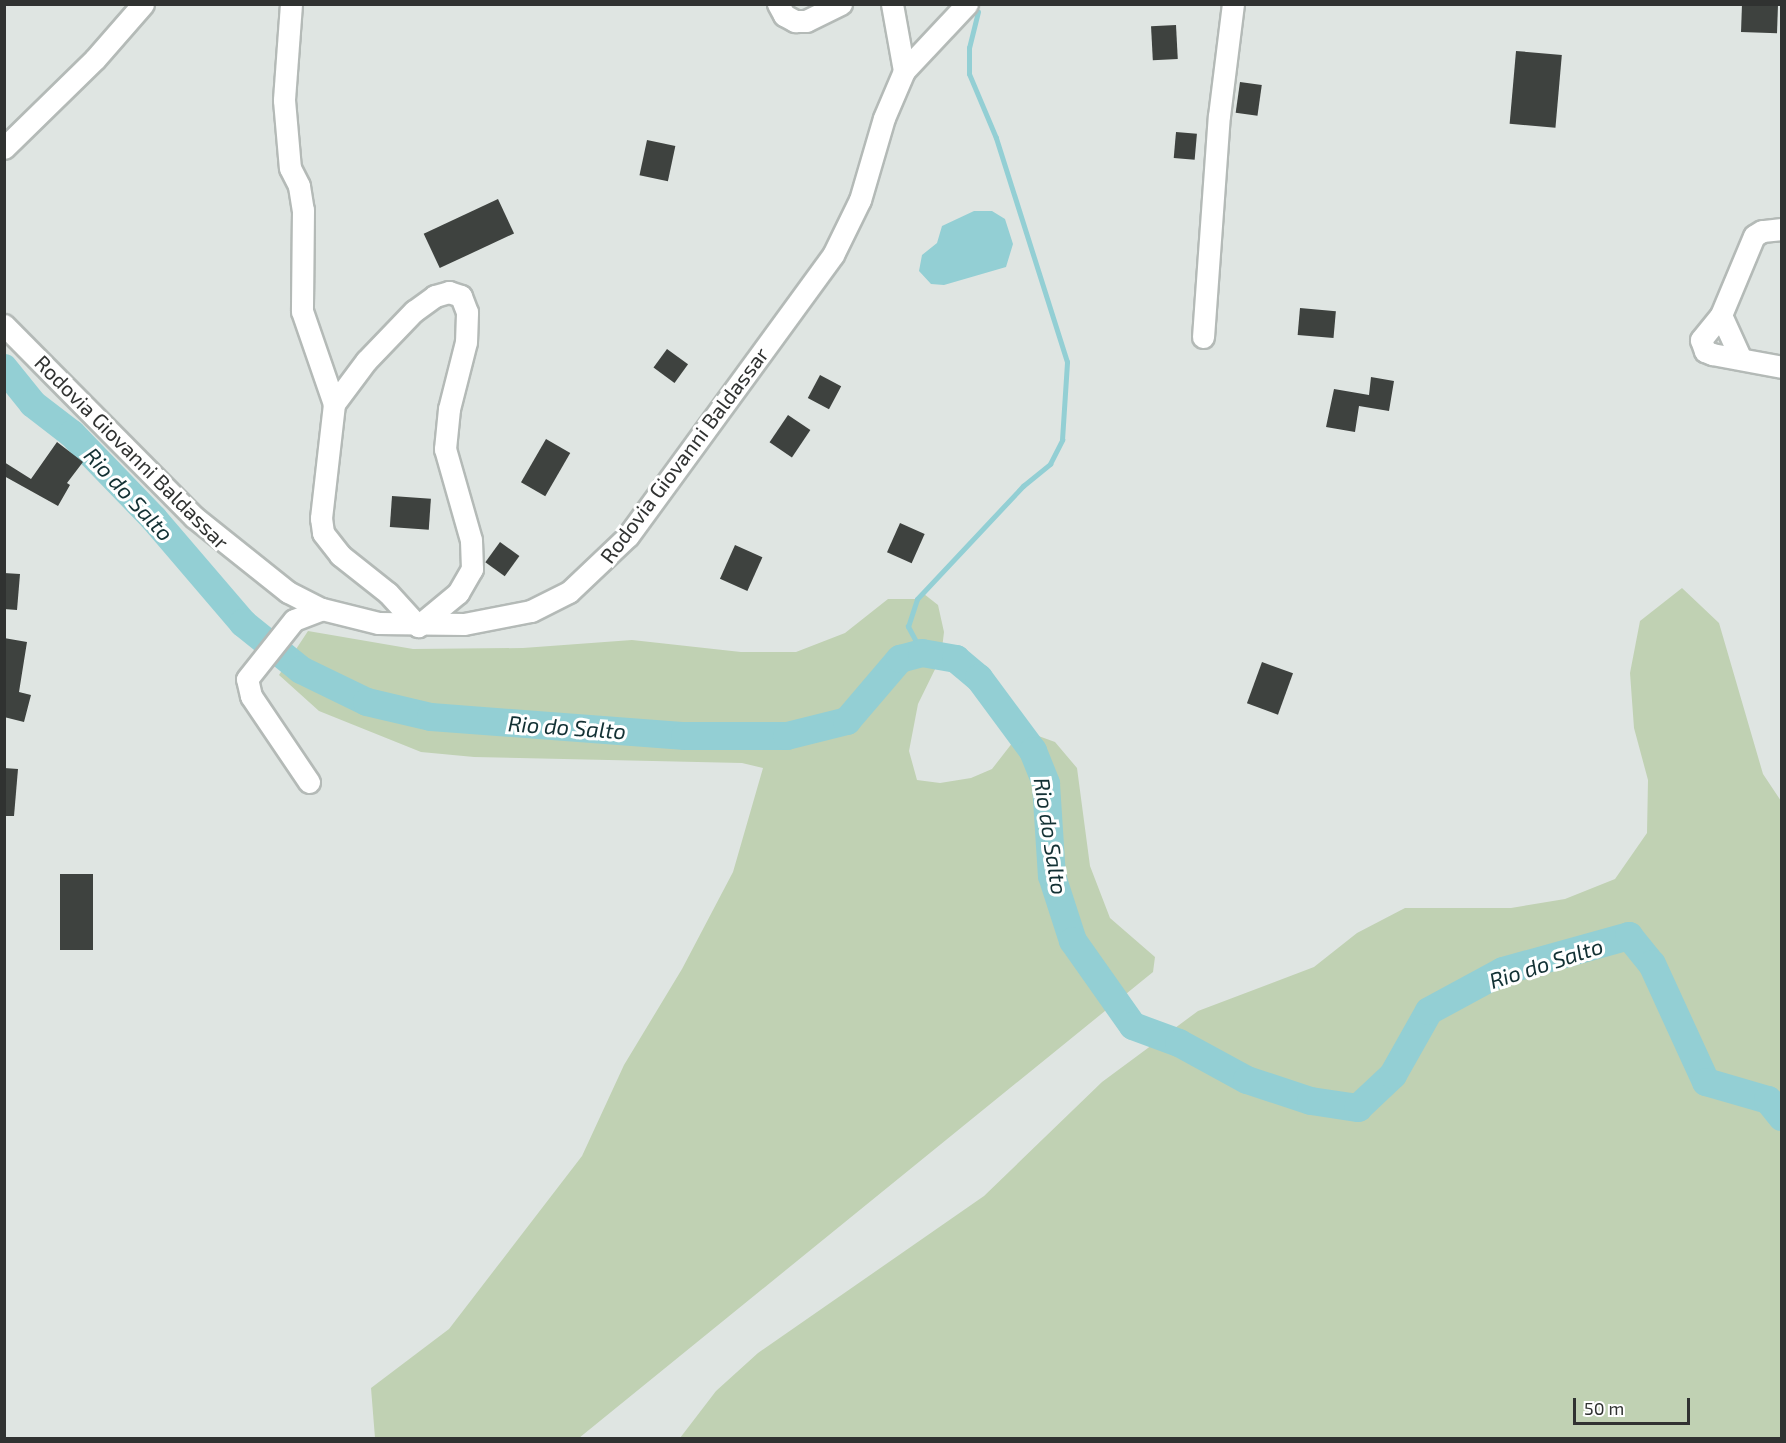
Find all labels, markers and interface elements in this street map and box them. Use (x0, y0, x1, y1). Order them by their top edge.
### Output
street label: Rodovia Giovanni Baldassar (595, 342, 773, 568)
street label: Rodovia Giovanni Baldassar (30, 350, 234, 554)
water label: Rio do Salto (79, 442, 179, 546)
water label: Rio do Salto (507, 710, 627, 744)
water label: Rio do Salto (1029, 776, 1073, 896)
water label: Rio do Salto (1486, 932, 1606, 994)
scale bar (1576, 1386, 1693, 1424)
text: 50 m (1584, 1397, 1624, 1419)

